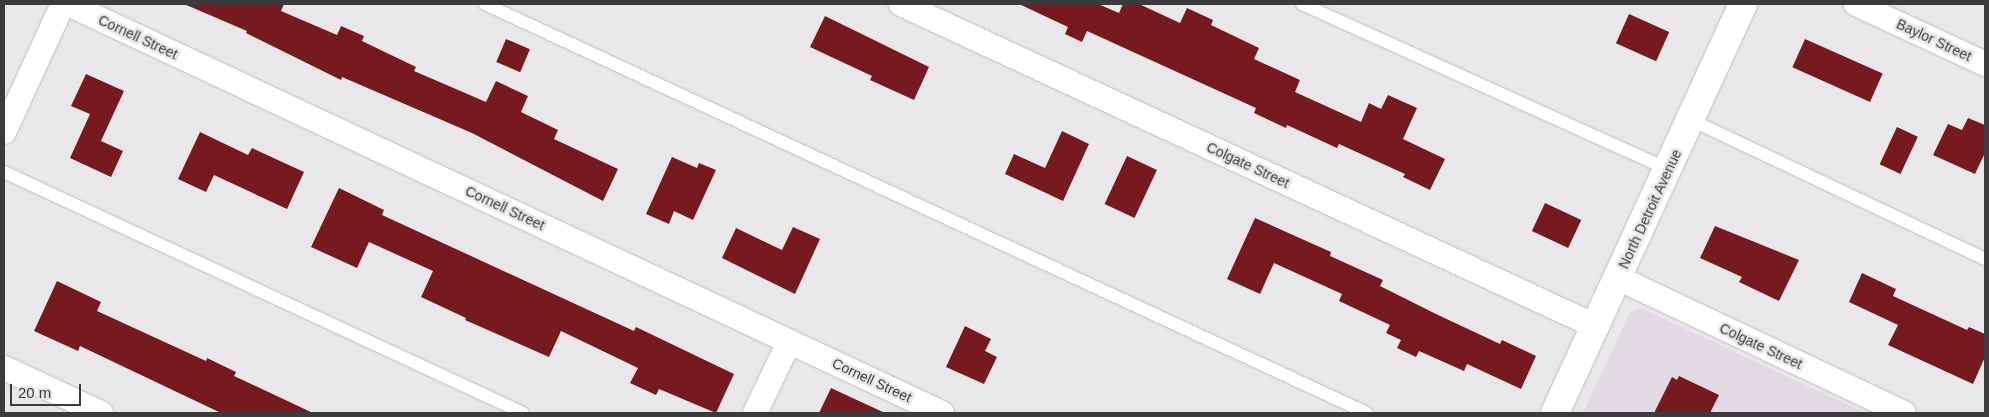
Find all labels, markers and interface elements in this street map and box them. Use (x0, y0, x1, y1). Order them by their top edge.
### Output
street label: Cornell Street (96, 11, 180, 63)
street label: Baylor Street (1894, 15, 1974, 65)
street label: Colgate Street (1204, 138, 1292, 192)
street label: North Detroit Avenue (1615, 146, 1685, 272)
street label: Cornell Street (463, 182, 547, 234)
street label: Colgate Street (1717, 319, 1805, 373)
street label: Cornell Street (830, 354, 914, 406)
scale bar (12, 374, 84, 406)
text: 20 m (18, 384, 51, 401)

